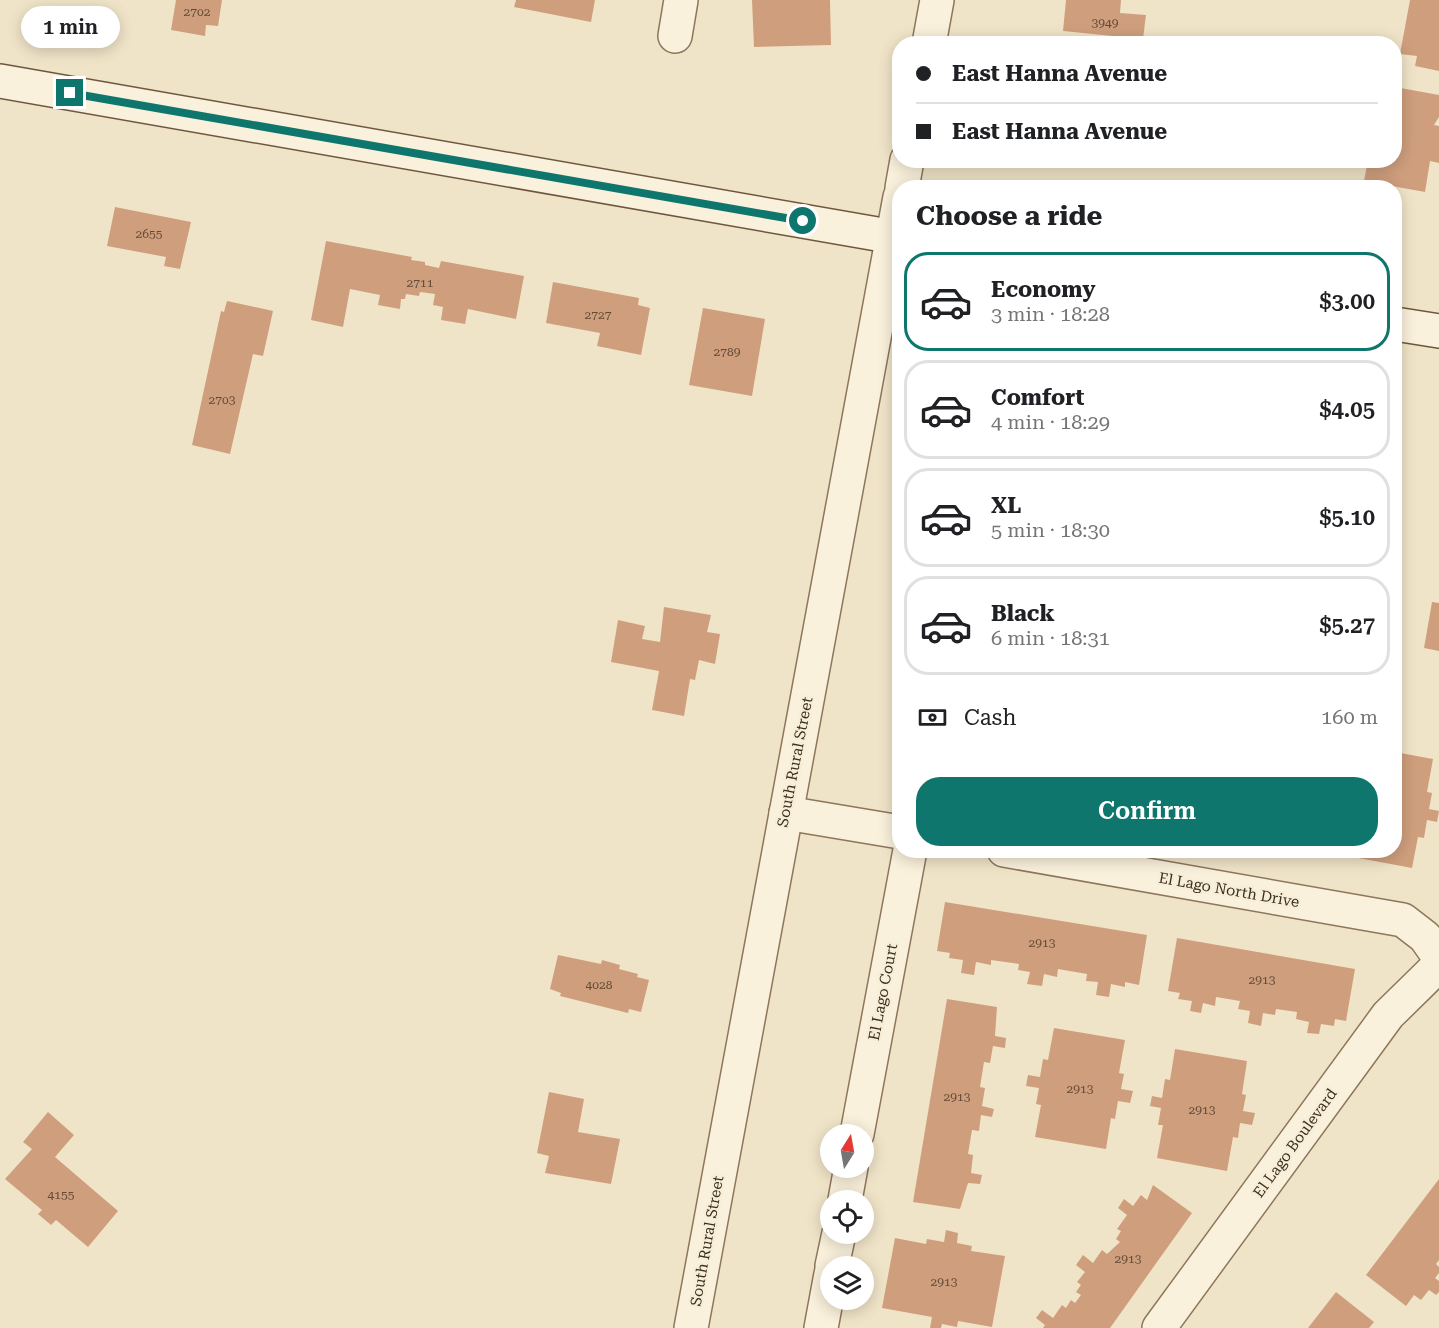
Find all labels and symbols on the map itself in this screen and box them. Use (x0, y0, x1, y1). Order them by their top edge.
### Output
house number: 2702 (184, 5, 211, 19)
callout: 1 min (20, 6, 119, 48)
house number: 3949 (1092, 16, 1119, 30)
route end (56, 79, 83, 106)
route start (789, 207, 816, 234)
house number: 2655 (136, 227, 163, 241)
house number: 2711 (407, 276, 434, 290)
house number: 2727 (585, 308, 612, 322)
house number: 2789 (714, 345, 741, 359)
house number: 2703 (209, 393, 236, 407)
street label: South Rural Street (774, 695, 817, 829)
street label: El Lago North Drive (1157, 869, 1301, 911)
house number: 2913 (1029, 936, 1056, 950)
street label: El Lago Court (865, 942, 901, 1042)
house number: 2913 (1249, 973, 1276, 987)
house number: 4028 (586, 978, 613, 992)
house number: 2913 (1067, 1082, 1094, 1096)
street label: El Lago Boulevard (1249, 1085, 1341, 1201)
house number: 2913 (944, 1090, 971, 1104)
house number: 2913 (1189, 1103, 1216, 1117)
north arrow (820, 1124, 874, 1178)
street label: South Rural Street (687, 1174, 727, 1308)
house number: 4155 (48, 1188, 75, 1202)
house number: 2913 (1115, 1252, 1142, 1266)
house number: 2913 (931, 1275, 958, 1289)

